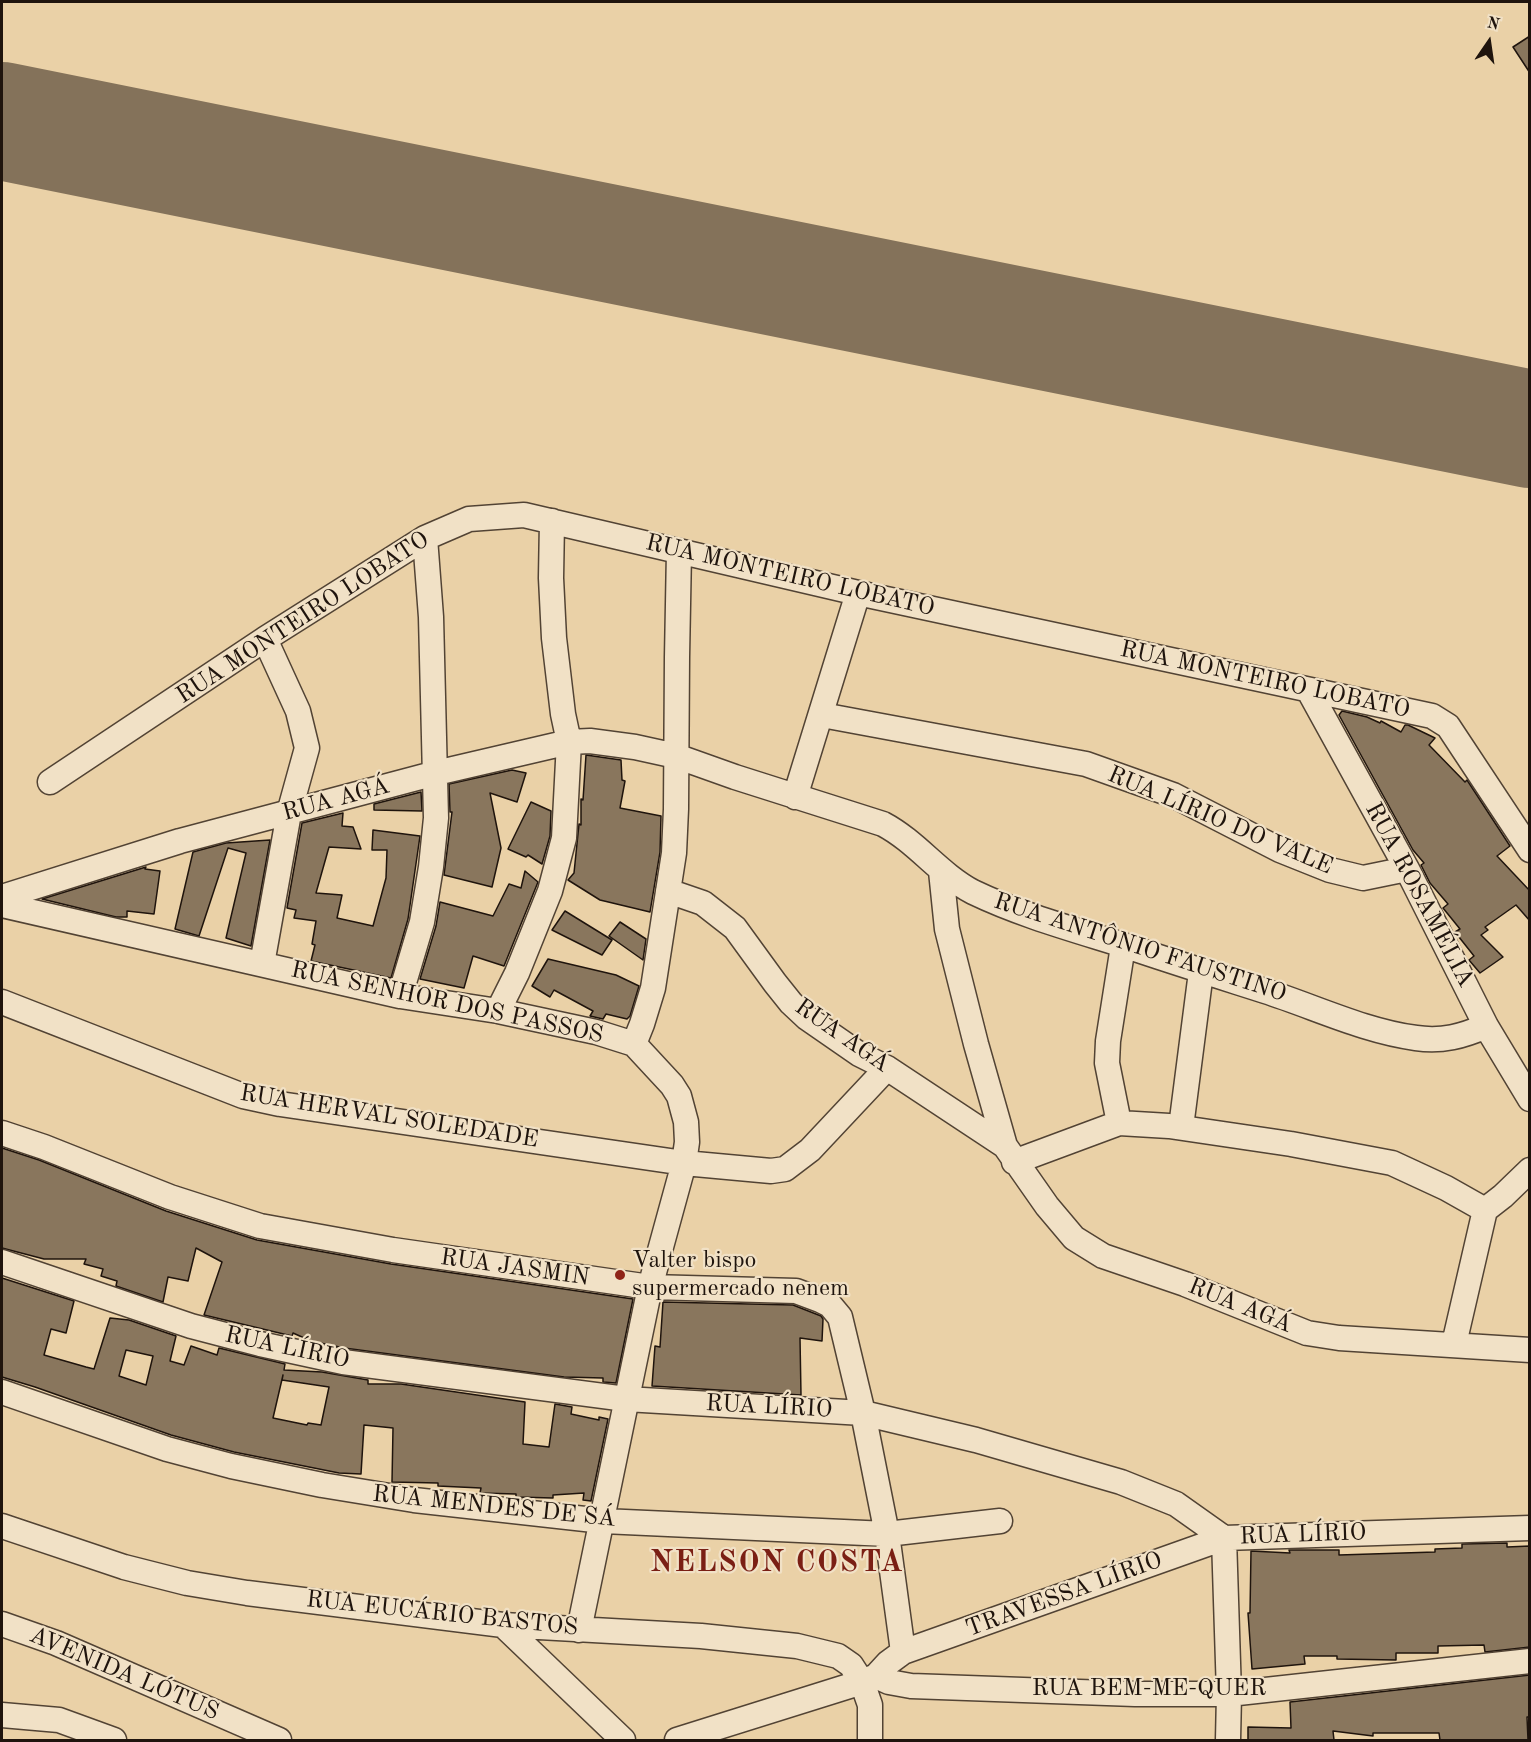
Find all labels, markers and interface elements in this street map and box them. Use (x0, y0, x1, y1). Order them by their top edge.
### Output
north arrow (1459, 12, 1519, 72)
text: N (1485, 15, 1501, 34)
street label: RUA MONTEIRO LOBATO (171, 525, 435, 711)
street label: RUA MONTEIRO LOBATO (643, 529, 937, 623)
street label: RUA MONTEIRO LOBATO (1117, 635, 1413, 725)
street label: RUA LÍRIO DO VALE (1103, 761, 1337, 881)
street label: RUA AGÁ (279, 772, 393, 828)
street label: RUA ROSAMÉLIA (1358, 798, 1480, 992)
street label: RUA ANTÔNIO FAUSTINO (990, 887, 1290, 1009)
street label: RUA SENHOR DOS PASSOS (288, 956, 606, 1050)
street label: RUA AGÁ (789, 993, 895, 1079)
street label: RUA HERVAL SOLEDADE (238, 1079, 540, 1155)
street label: RUA JASMIN (438, 1243, 592, 1293)
place label: Valter bispo supermercado nenem (632, 1247, 849, 1303)
marker: Valter bispo supermercado nenem (613, 1268, 627, 1282)
street label: RUA AGÁ (1184, 1272, 1296, 1340)
street label: RUA LÍRIO (222, 1321, 352, 1375)
street label: RUA LÍRIO (705, 1389, 833, 1425)
street label: RUA MENDES DE SÁ (371, 1480, 617, 1534)
street label: RUA LÍRIO (1239, 1518, 1367, 1552)
district label: NELSON COSTA (650, 1545, 904, 1581)
street label: TRAVESSA LÍRIO (962, 1546, 1166, 1644)
street label: RUA EUCÁRIO BASTOS (305, 1585, 579, 1643)
street label: AVENIDA LÓTUS (25, 1621, 223, 1727)
street label: RUA BEM-ME-QUER (1032, 1675, 1266, 1703)

